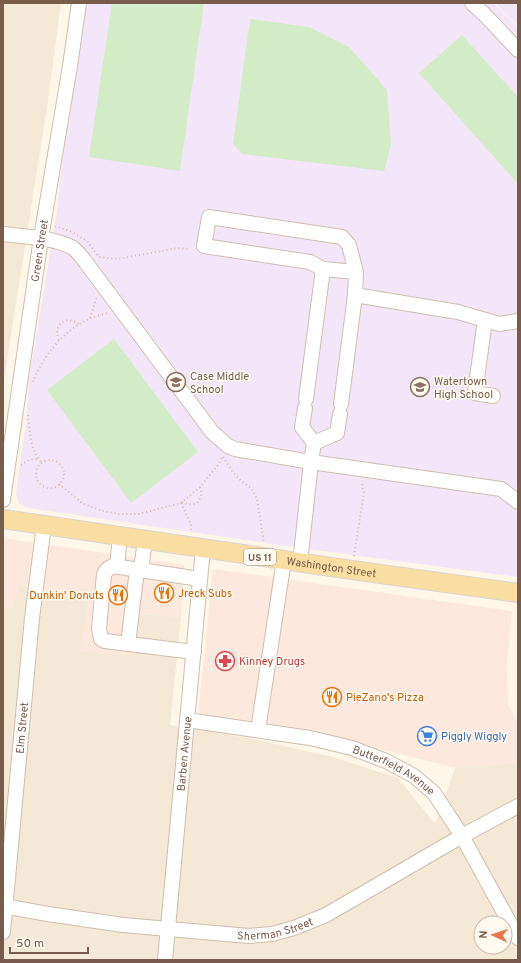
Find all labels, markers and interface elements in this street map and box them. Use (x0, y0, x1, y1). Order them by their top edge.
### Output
street label: Green Street (29, 219, 52, 283)
place label: Case Middle School (190, 370, 249, 397)
school or university icon: Case Middle School (165, 371, 187, 393)
place label: Watertown High School (434, 375, 493, 402)
school or university icon: Watertown High School (409, 376, 431, 398)
road number: US 11 (244, 549, 276, 565)
street label: Washington Street (285, 555, 377, 581)
restaurant icon: Jreck Subs (153, 582, 175, 604)
restaurant icon: Dunkin' Donuts (107, 584, 129, 606)
place label: Jreck Subs (178, 587, 232, 601)
place label: Dunkin' Donuts (29, 589, 104, 603)
pharmacy icon: Kinney Drugs (214, 650, 236, 672)
place label: Kinney Drugs (239, 655, 305, 669)
restaurant icon: PieZano's Pizza (321, 686, 343, 708)
place label: PieZano's Pizza (346, 691, 424, 705)
street label: Elm Street (13, 702, 32, 754)
street label: Barben Avenue (175, 716, 195, 792)
supermarket icon: Piggly Wiggly (416, 725, 438, 747)
place label: Piggly Wiggly (441, 730, 507, 744)
street label: Butterfield Avenue (350, 743, 437, 799)
street label: Sherman Street (237, 915, 315, 944)
north arrow (473, 915, 513, 955)
scale bar (10, 929, 88, 955)
text: N (477, 930, 491, 939)
text: 50 m (16, 936, 44, 952)

